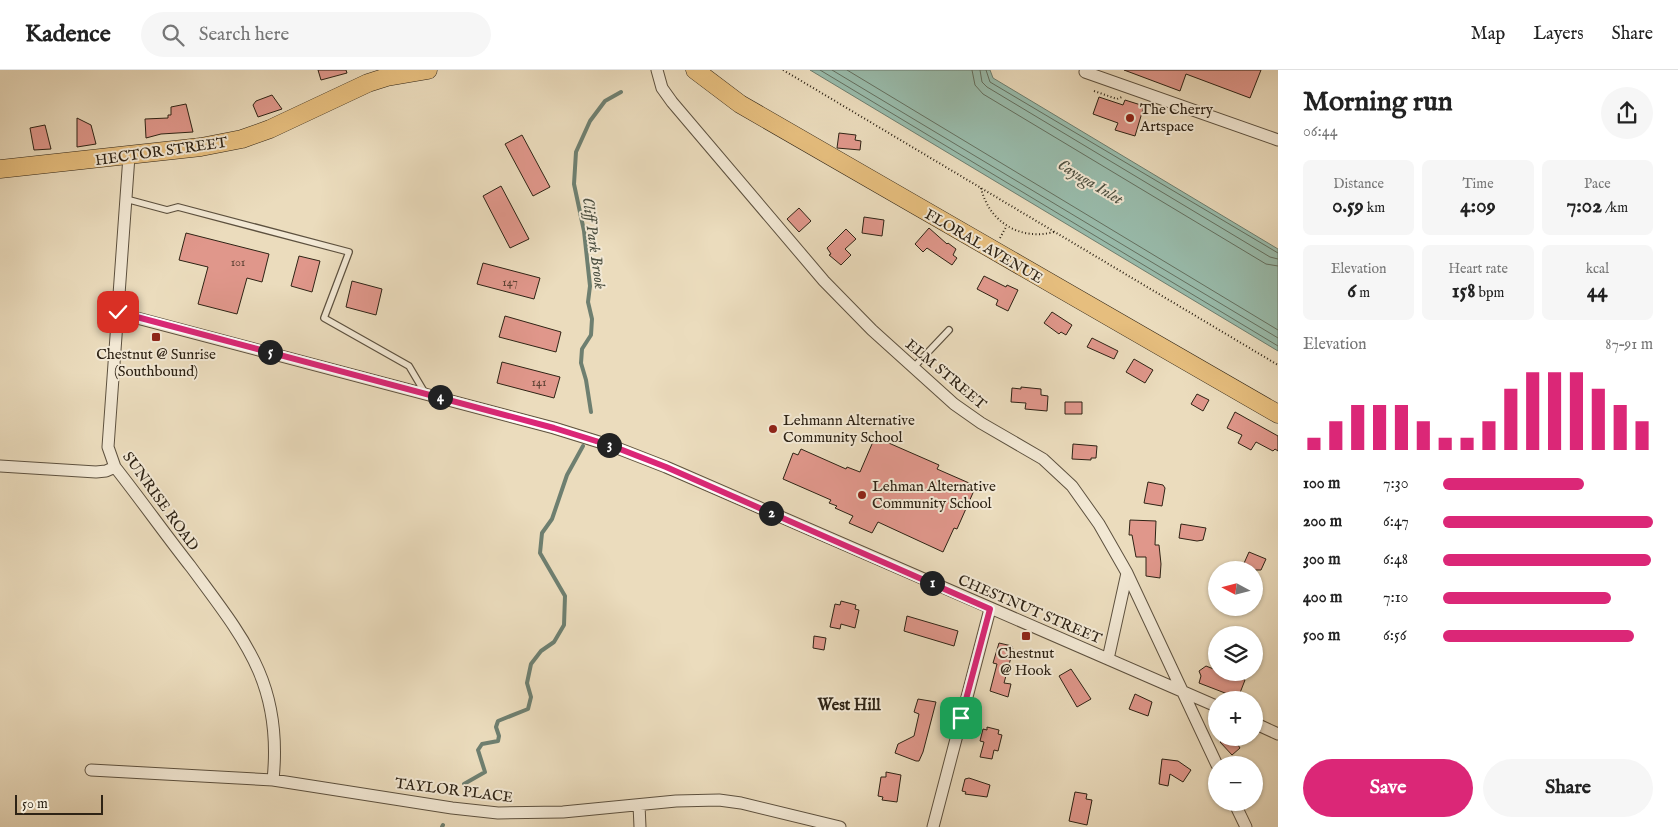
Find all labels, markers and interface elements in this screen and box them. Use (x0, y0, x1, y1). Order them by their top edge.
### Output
search box (141, 12, 491, 57)
text: Kadence (25, 19, 111, 50)
icon: search (159, 21, 187, 49)
text: Search here (199, 23, 289, 47)
text: Map (1471, 23, 1505, 46)
text: Layers (1533, 23, 1584, 46)
text: Share (1612, 23, 1653, 46)
text: Morning run (1303, 85, 1453, 120)
button: share (1601, 87, 1653, 139)
place label: The Cherry Artspace (1139, 100, 1214, 136)
marker: The Cherry Artspace (1124, 112, 1136, 124)
text: 06:44 (1303, 122, 1338, 142)
street label: HECTOR STREET (94, 133, 229, 170)
water label: Cayuga Inlet (1054, 155, 1127, 210)
text: Distance (1333, 175, 1384, 193)
text: Time (1462, 175, 1494, 193)
text: Pace (1584, 175, 1611, 193)
text: 0.59 (1332, 193, 1364, 220)
text: 4:09 (1460, 193, 1496, 220)
text: 7:02 (1566, 193, 1602, 220)
water label: Cliff Park Brook (577, 196, 609, 291)
text: km (1364, 199, 1385, 217)
text: /km (1602, 199, 1628, 217)
street label: FLORAL AVENUE (921, 205, 1046, 288)
house number: 101 (231, 255, 245, 270)
text: Elevation (1331, 260, 1386, 278)
text: Heart rate (1448, 260, 1508, 278)
text: kcal (1586, 260, 1609, 278)
house number: 147 (502, 275, 518, 290)
text: 6 (1347, 278, 1356, 305)
text: 158 (1452, 278, 1475, 305)
text: 44 (1587, 278, 1608, 305)
text: m (1356, 284, 1370, 302)
text: bpm (1475, 284, 1504, 302)
pin (97, 291, 139, 333)
icon: check (104, 298, 132, 326)
marker: Chestnut @ Sunrise (Southbound) (150, 331, 162, 343)
street label: ELM STREET (901, 335, 990, 414)
text: Elevation (1303, 335, 1366, 355)
text: 87–91 m (1605, 335, 1653, 355)
pin: 5 (258, 340, 282, 364)
text: 5 (268, 343, 273, 361)
place label: Chestnut @ Sunrise (Southbound) (96, 345, 216, 381)
house number: 141 (532, 375, 546, 390)
pin: 4 (428, 384, 452, 410)
text: 4 (437, 388, 444, 406)
place label: Lehmann Alternative Community School (783, 411, 915, 447)
marker: Lehmann Alternative Community School (767, 423, 779, 435)
pin: 3 (596, 432, 622, 458)
text: 3 (607, 436, 612, 454)
street label: SUNRISE ROAD (118, 448, 203, 555)
text: 100 m (1303, 474, 1340, 494)
text: 7:30 (1383, 474, 1409, 494)
place label: Lehman Alternative Community School (872, 477, 996, 513)
marker: Lehman Alternative Community School (856, 489, 868, 501)
pin: 2 (758, 500, 784, 526)
text: 2 (768, 504, 775, 522)
text: 200 m (1303, 512, 1342, 532)
text: 6:47 (1383, 512, 1409, 532)
text: 300 m (1303, 550, 1341, 570)
text: 6:48 (1383, 550, 1408, 570)
north arrow (1208, 561, 1262, 616)
map controls (1208, 561, 1263, 811)
pin: 1 (920, 570, 944, 596)
street label: CHESTNUT STREET (955, 571, 1105, 648)
text: 1 (930, 574, 935, 592)
text: 400 m (1303, 588, 1342, 608)
text: 7:10 (1383, 588, 1408, 608)
button: layers (1208, 626, 1263, 681)
text: 500 m (1303, 626, 1340, 646)
text: 6:56 (1383, 626, 1406, 646)
marker: Chestnut @ Hook (1020, 630, 1032, 642)
place label: Chestnut @ Hook (998, 644, 1054, 680)
button: + (1208, 691, 1263, 746)
district label: West Hill (816, 696, 881, 716)
pin (940, 697, 982, 739)
icon: arrive (947, 704, 975, 732)
button: − (1208, 756, 1263, 811)
button: Save (1303, 759, 1473, 817)
button: Share (1483, 759, 1653, 817)
street label: TAYLOR PLACE (394, 774, 514, 807)
scale bar (15, 792, 102, 815)
text: 50 m (22, 795, 48, 813)

